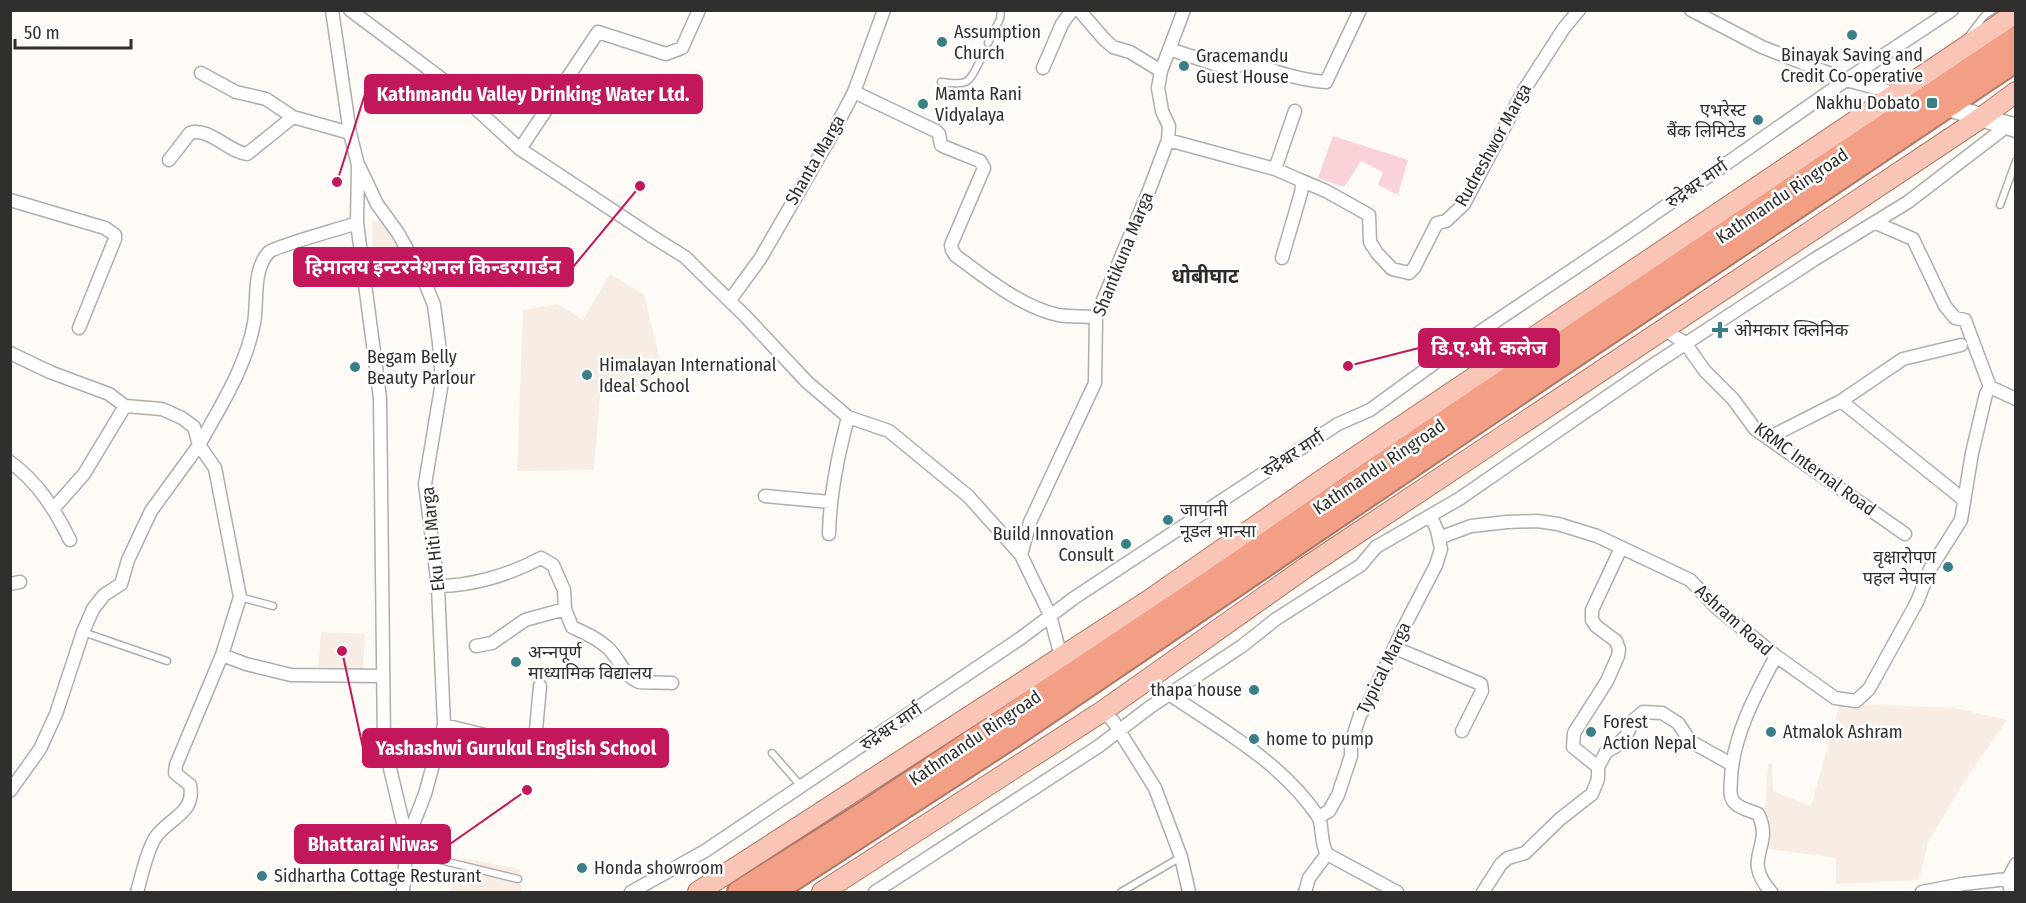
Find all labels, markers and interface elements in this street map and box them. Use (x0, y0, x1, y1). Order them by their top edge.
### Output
scale bar (15, 12, 130, 50)
place label: Assumption Church (954, 21, 1041, 64)
text: 50 m (24, 22, 60, 44)
marker: Binayak Saving and Credit Co-operative (1845, 28, 1859, 42)
marker: Assumption Church (935, 35, 949, 49)
place label: Binayak Saving and Credit Co-operative (1781, 44, 1923, 87)
place label: Gracemandu Guest House (1196, 45, 1289, 88)
marker: Gracemandu Guest House (1177, 59, 1191, 73)
callout: Kathmandu Valley Drinking Water Ltd. (365, 75, 702, 113)
street label: Rudreshwor Marga (1450, 80, 1536, 210)
text: Kathmandu Valley Drinking Water Ltd. (377, 82, 690, 106)
place label: Mamta Rani Vidyalaya (935, 83, 1022, 126)
place label: Nakhu Dobato (1815, 92, 1920, 114)
marker: Nakhu Dobato (1925, 96, 1939, 110)
marker: Mamta Rani Vidyalaya (916, 97, 930, 111)
place label: एभरेस्ट बैंक लिमिटेड (1667, 99, 1747, 142)
street label: Shanta Marga (780, 111, 850, 209)
marker: एभरेस्ट बैंक लिमिटेड (1751, 113, 1765, 127)
street label: Kathmandu Ringroad (1712, 144, 1852, 248)
street label: रुद्रेश्वर मार्ग (1662, 154, 1733, 213)
street label: Shantikuna Marga (1088, 189, 1158, 319)
callout: हिमालय इन्टरनेशनल किन्डरगार्डन (294, 248, 573, 286)
text: हिमालय इन्टरनेशनल किन्डरगार्डन (305, 255, 561, 279)
district label: धोबीघाट (1171, 264, 1240, 288)
place label: ओमकार क्लिनिक (1734, 319, 1850, 341)
marker: ओमकार क्लिनिक (1711, 321, 1729, 339)
callout: डि.ए.भी. कलेज (1419, 329, 1559, 367)
text: डि.ए.भी. कलेज (1431, 336, 1548, 360)
place label: Begam Belly Beauty Parlour (367, 346, 476, 389)
place label: Himalayan International Ideal School (599, 354, 777, 397)
marker: Begam Belly Beauty Parlour (348, 360, 362, 374)
marker: Himalayan International Ideal School (580, 368, 594, 382)
street label: Kathmandu Ringroad (1309, 415, 1449, 519)
street label: KRMC Internal Road (1750, 418, 1880, 520)
street label: रुद्रेश्वर मार्ग (1258, 425, 1329, 482)
street label: Eku Hiti Marga (417, 485, 449, 592)
place label: जापानी नूडल भान्सा (1180, 499, 1256, 543)
marker: जापानी नूडल भान्सा (1161, 513, 1175, 527)
place label: Build Innovation Consult (993, 523, 1114, 566)
marker: Build Innovation Consult (1119, 537, 1133, 551)
place label: वृक्षारोपण पहल नेपाल (1863, 546, 1937, 589)
marker: वृक्षारोपण पहल नेपाल (1941, 560, 1955, 574)
street label: Ashram Road (1691, 580, 1777, 660)
street label: Typical Marga (1352, 618, 1416, 718)
place label: अन्‍नपूर्ण माध्यामिक विद्यालय (528, 641, 653, 684)
marker: अन्‍नपूर्ण माध्यामिक विद्यालय (509, 655, 523, 669)
place label: thapa house (1150, 679, 1242, 701)
marker: thapa house (1247, 683, 1261, 697)
street label: Kathmandu Ringroad (905, 686, 1045, 790)
street label: रुद्रेश्वर मार्ग (856, 698, 927, 756)
place label: Forest Action Nepal (1603, 711, 1697, 754)
place label: Atmalok Ashram (1783, 721, 1903, 743)
marker: Forest Action Nepal (1584, 725, 1598, 739)
marker: Atmalok Ashram (1764, 725, 1778, 739)
place label: home to pump (1266, 728, 1374, 750)
callout: Yashashwi Gurukul English School (363, 729, 668, 767)
marker: home to pump (1247, 732, 1261, 746)
text: Yashashwi Gurukul English School (375, 736, 657, 760)
callout: Bhattarai Niwas (295, 825, 450, 863)
text: Bhattarai Niwas (308, 832, 439, 856)
place label: Honda showroom (594, 857, 724, 879)
marker: Honda showroom (575, 861, 589, 875)
place label: Sidhartha Cottage Resturant (274, 865, 481, 887)
marker: Sidhartha Cottage Resturant (255, 869, 269, 883)

